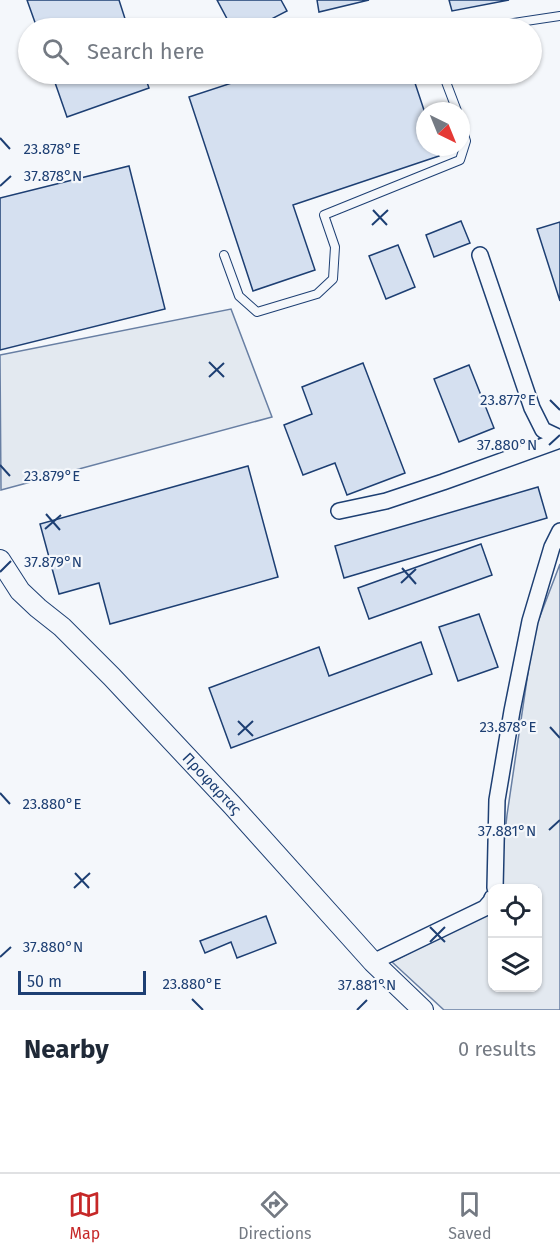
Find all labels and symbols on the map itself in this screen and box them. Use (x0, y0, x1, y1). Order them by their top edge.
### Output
north arrow (416, 102, 470, 156)
text: 23.878°E (24, 140, 80, 158)
text: 37.878°N (24, 167, 82, 185)
text: 23.877°E (480, 391, 536, 409)
text: 37.880°N (477, 436, 537, 454)
text: 23.879°E (24, 467, 80, 485)
text: 37.879°N (24, 553, 82, 571)
text: 23.878°E (480, 718, 536, 736)
street label: Προφαρτας (179, 749, 245, 818)
text: 23.880°E (22, 795, 82, 813)
text: 37.881°N (478, 822, 536, 840)
text: 37.880°N (23, 938, 83, 956)
scale bar (18, 968, 146, 996)
text: 23.880°E (162, 975, 222, 993)
text: 37.881°N (338, 976, 396, 994)

